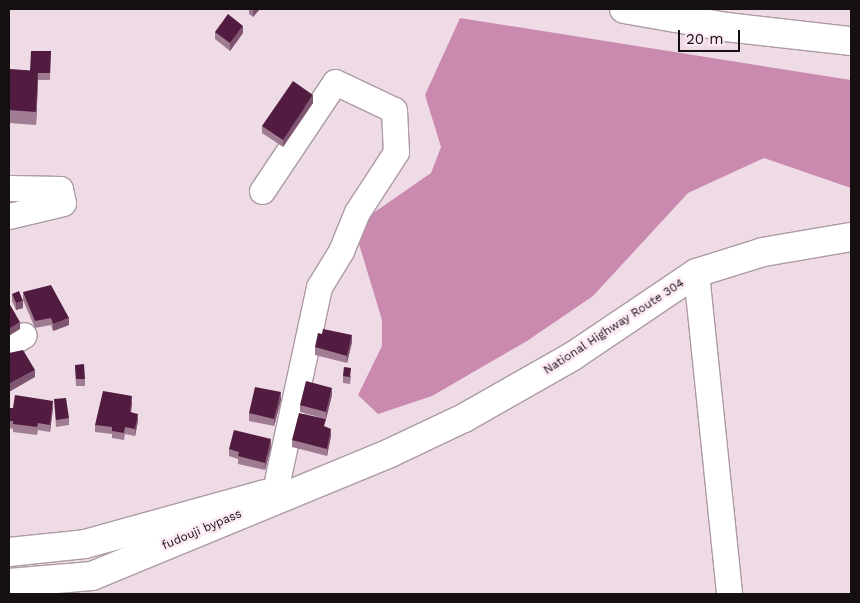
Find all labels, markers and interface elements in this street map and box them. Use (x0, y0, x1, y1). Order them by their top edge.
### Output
scale bar (680, 20, 742, 52)
text: 20 m (686, 30, 724, 48)
street label: National Highway Route 304 (541, 276, 687, 378)
street label: fudouji bypass (160, 507, 244, 553)

